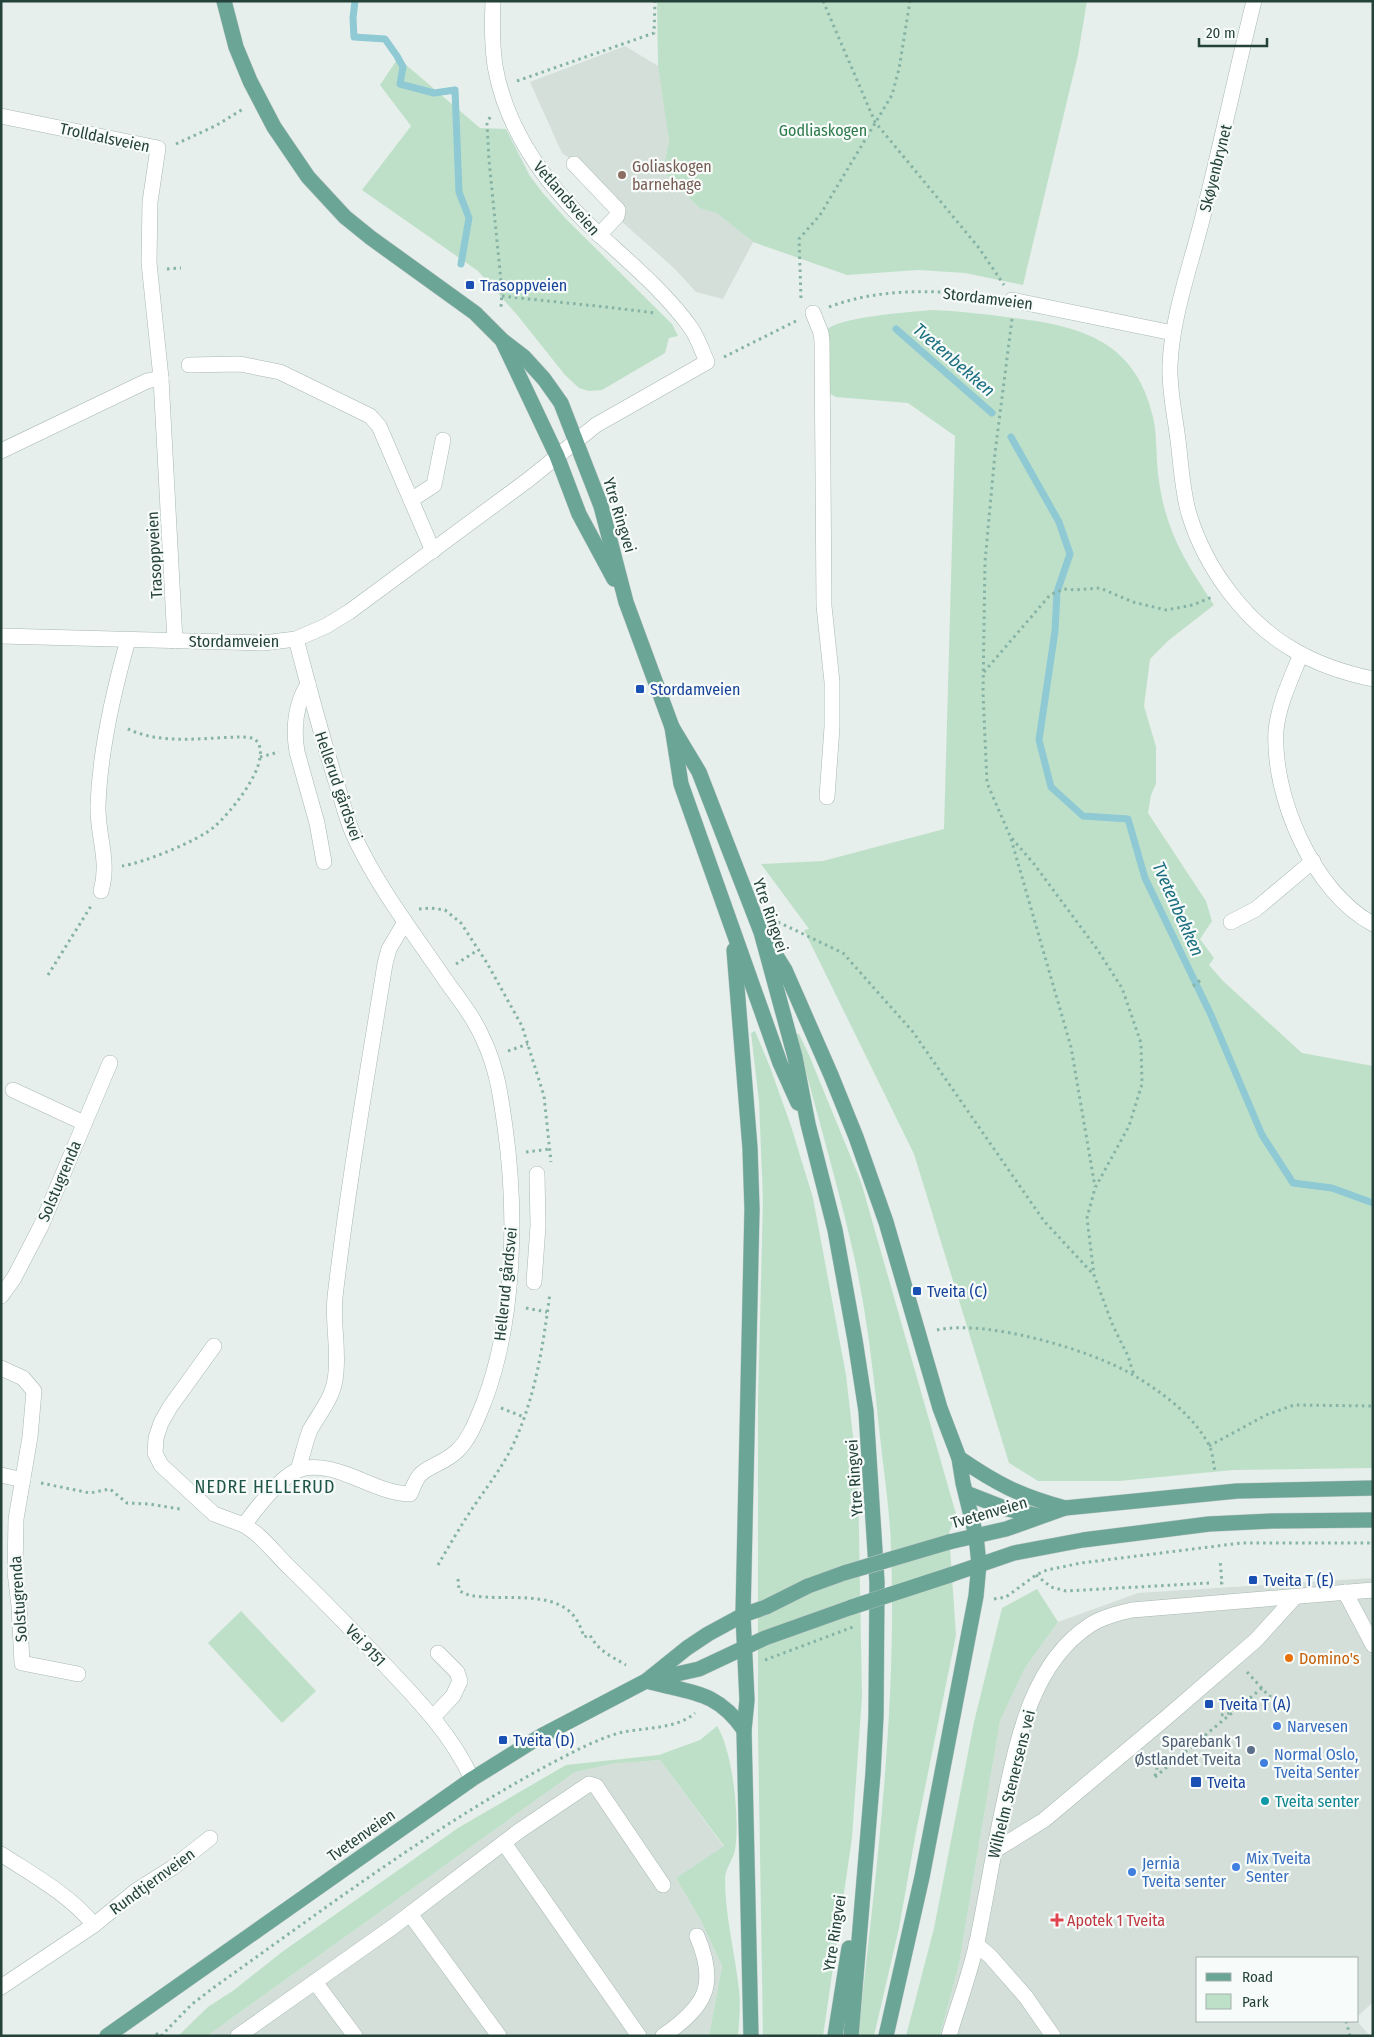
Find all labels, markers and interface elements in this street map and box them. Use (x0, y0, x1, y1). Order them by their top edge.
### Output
scale bar (1199, 15, 1266, 47)
text: 20 m (1206, 24, 1236, 42)
street label: Trolldalsveien (58, 119, 152, 156)
park label: Godliaskogen (779, 121, 867, 140)
street label: Skøyenbrynet (1195, 122, 1236, 214)
place label: Goliaskogen barnehage (632, 157, 712, 194)
street label: Vetlandsveien (529, 158, 604, 239)
marker: Goliaskogen barnehage (616, 169, 628, 181)
place label: Trasoppveien (480, 276, 567, 295)
marker: Trasoppveien (464, 279, 476, 291)
street label: Stordamveien (942, 284, 1034, 313)
water label: Tvetenbekken (909, 318, 999, 402)
street label: Ytre Ringvei (599, 475, 640, 555)
street label: Trasoppveien (143, 511, 166, 599)
street label: Stordamveien (189, 632, 279, 651)
place label: Stordamveien (650, 680, 740, 699)
marker: Stordamveien (634, 683, 646, 695)
street label: Hellerud gårdsvei (311, 729, 366, 843)
water label: Tvetenbekken (1147, 858, 1209, 960)
street label: Ytre Ringvei (749, 876, 792, 955)
street label: Solstugrenda (34, 1138, 85, 1225)
street label: Hellerud gårdsvei (490, 1226, 521, 1342)
place label: Tveita (C) (927, 1282, 987, 1301)
marker: Tveita (C) (911, 1285, 923, 1297)
street label: Ytre Ringvei (842, 1439, 867, 1517)
district label: NEDRE HELLERUD (195, 1476, 335, 1498)
street label: Tvetenveien (949, 1493, 1029, 1532)
street label: Solstugrenda (6, 1555, 31, 1643)
place label: Tveita T (E) (1263, 1571, 1334, 1590)
marker: Tveita T (E) (1247, 1574, 1259, 1586)
street label: Vei 9151 (342, 1621, 390, 1670)
place label: Domino's (1299, 1649, 1360, 1668)
marker: Domino's (1283, 1652, 1295, 1664)
place label: Tveita T (A) (1219, 1695, 1291, 1714)
marker: Tveita T (A) (1203, 1698, 1215, 1710)
street label: Wilhelm Stenersens vei (984, 1708, 1039, 1860)
place label: Narvesen (1287, 1717, 1348, 1736)
marker: Narvesen (1271, 1720, 1283, 1732)
place label: Tveita (D) (513, 1731, 574, 1750)
place label: Sparebank 1 Østlandet Tveita (1134, 1732, 1241, 1769)
marker: Tveita (D) (497, 1734, 509, 1746)
marker: Sparebank 1 Østlandet Tveita (1245, 1744, 1257, 1756)
place label: Normal Oslo, Tveita Senter (1274, 1745, 1360, 1782)
marker: Normal Oslo, Tveita Senter (1258, 1757, 1270, 1769)
place label: Tveita (1207, 1773, 1246, 1792)
marker: Tveita (1189, 1775, 1203, 1789)
place label: Tveita senter (1275, 1792, 1360, 1811)
marker: Tveita senter (1259, 1795, 1271, 1807)
street label: Tvetenveien (324, 1805, 399, 1866)
street label: Rundtjernveien (106, 1844, 199, 1919)
place label: Mix Tveita Senter (1246, 1849, 1311, 1886)
place label: Jernia Tveita senter (1142, 1854, 1227, 1891)
marker: Mix Tveita Senter (1230, 1861, 1242, 1873)
marker: Jernia Tveita senter (1126, 1866, 1138, 1878)
street label: Ytre Ringvei (819, 1893, 850, 1973)
place label: Apotek 1 Tveita (1067, 1911, 1165, 1930)
marker: Apotek 1 Tveita (1051, 1914, 1063, 1926)
legend (1196, 1957, 1359, 2022)
text: Road (1242, 1968, 1273, 1986)
text: Park (1242, 1993, 1269, 2011)

